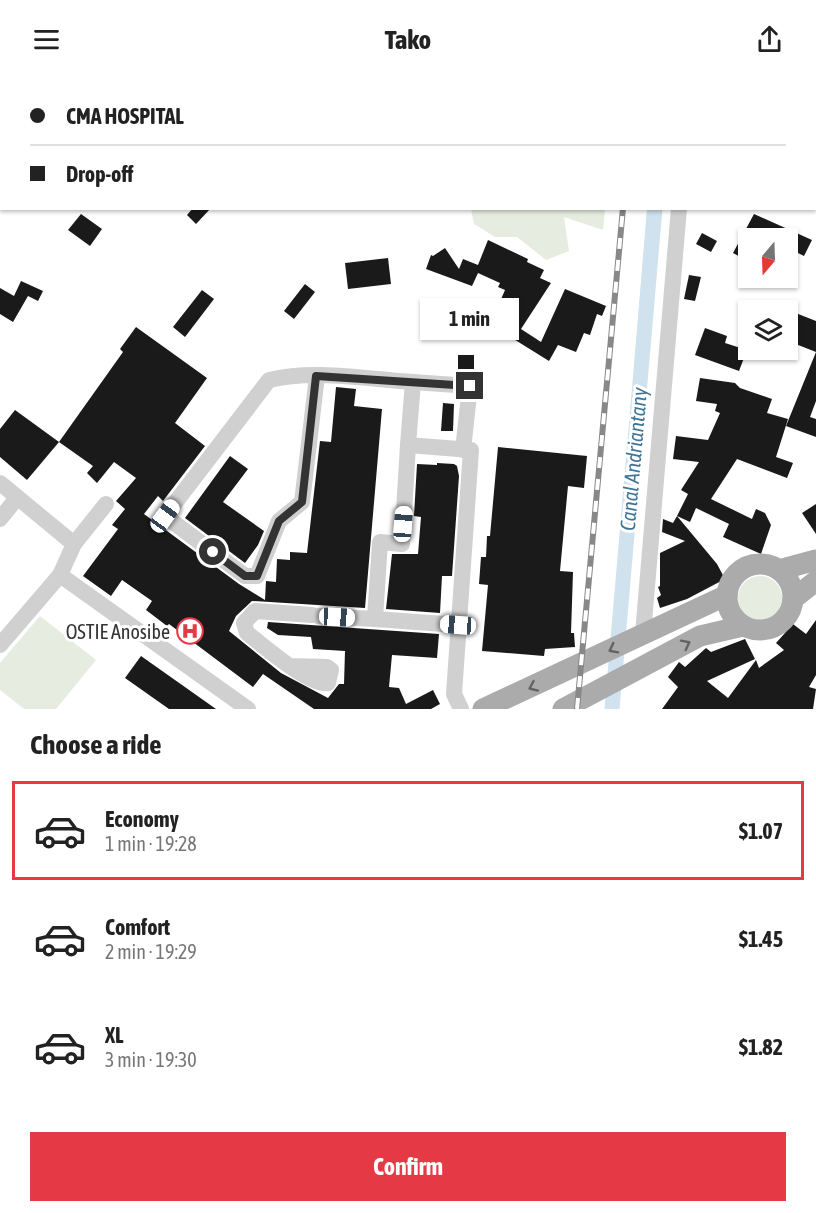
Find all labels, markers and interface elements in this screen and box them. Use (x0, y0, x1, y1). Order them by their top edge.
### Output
icon: menu (30, 23, 63, 56)
icon: share (753, 23, 786, 56)
text: Tako (385, 24, 431, 55)
text: CMA HOSPITAL (66, 103, 184, 129)
text: Drop-off (66, 161, 133, 187)
north arrow (738, 228, 798, 288)
map controls (738, 228, 798, 360)
callout: 1 min (420, 299, 520, 341)
button: layers (738, 300, 798, 360)
text: 1 min (449, 307, 490, 330)
route end (456, 372, 483, 399)
water label: Canal Andriantany (615, 386, 651, 531)
car (147, 496, 183, 536)
car (393, 505, 413, 543)
route start (199, 538, 226, 565)
car (319, 607, 355, 627)
car (439, 615, 477, 635)
hospital icon: OSTIE Anosibe (175, 616, 205, 646)
place label: OSTIE Anosibe (66, 620, 170, 643)
one-way arrow (680, 639, 691, 651)
one-way arrow (608, 641, 619, 653)
one-way arrow (529, 679, 540, 691)
text: Choose a ride (30, 729, 162, 760)
icon: car (33, 804, 87, 858)
text: Economy (105, 806, 179, 832)
text: $1.07 (739, 818, 783, 844)
text: 1 min · 19:28 (105, 832, 197, 855)
icon: car (33, 912, 87, 966)
text: Comfort (105, 914, 170, 940)
text: $1.45 (739, 926, 783, 952)
text: 2 min · 19:29 (105, 940, 197, 963)
icon: car (33, 1020, 87, 1074)
text: XL (105, 1022, 123, 1048)
text: $1.82 (739, 1034, 783, 1060)
text: 3 min · 19:30 (105, 1048, 197, 1071)
button: Confirm (30, 1132, 786, 1201)

